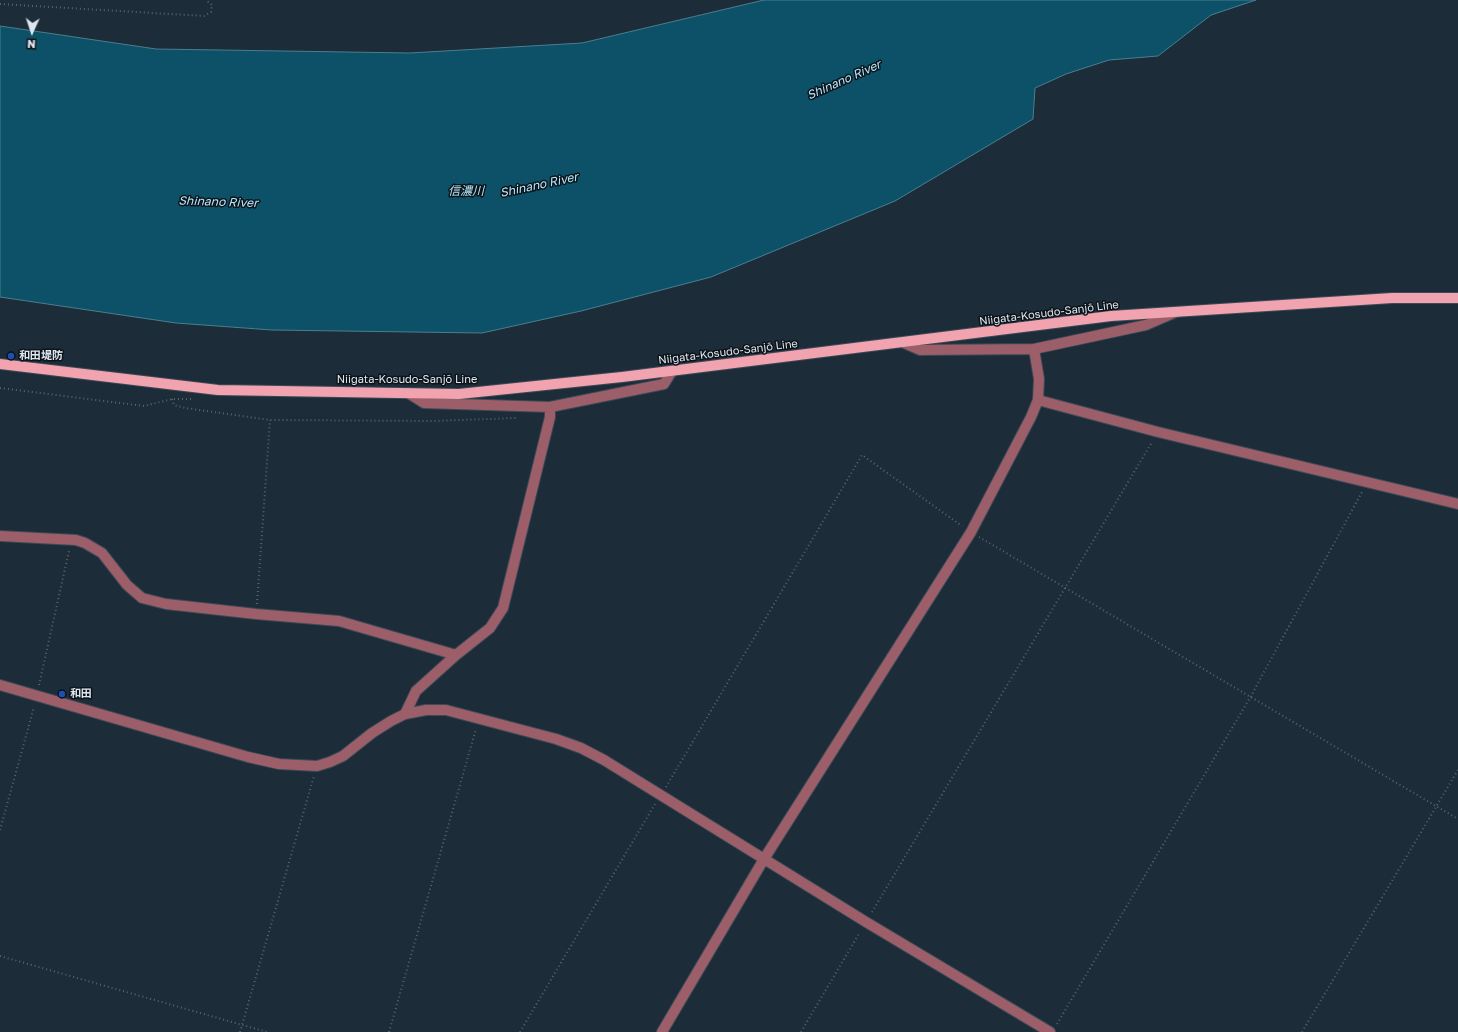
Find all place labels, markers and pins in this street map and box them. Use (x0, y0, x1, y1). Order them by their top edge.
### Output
place label: 和田堤防 (19, 349, 63, 363)
marker: 和田堤防 (6, 351, 16, 361)
place label: 和田 (70, 687, 92, 701)
marker: 和田 (57, 689, 67, 699)

